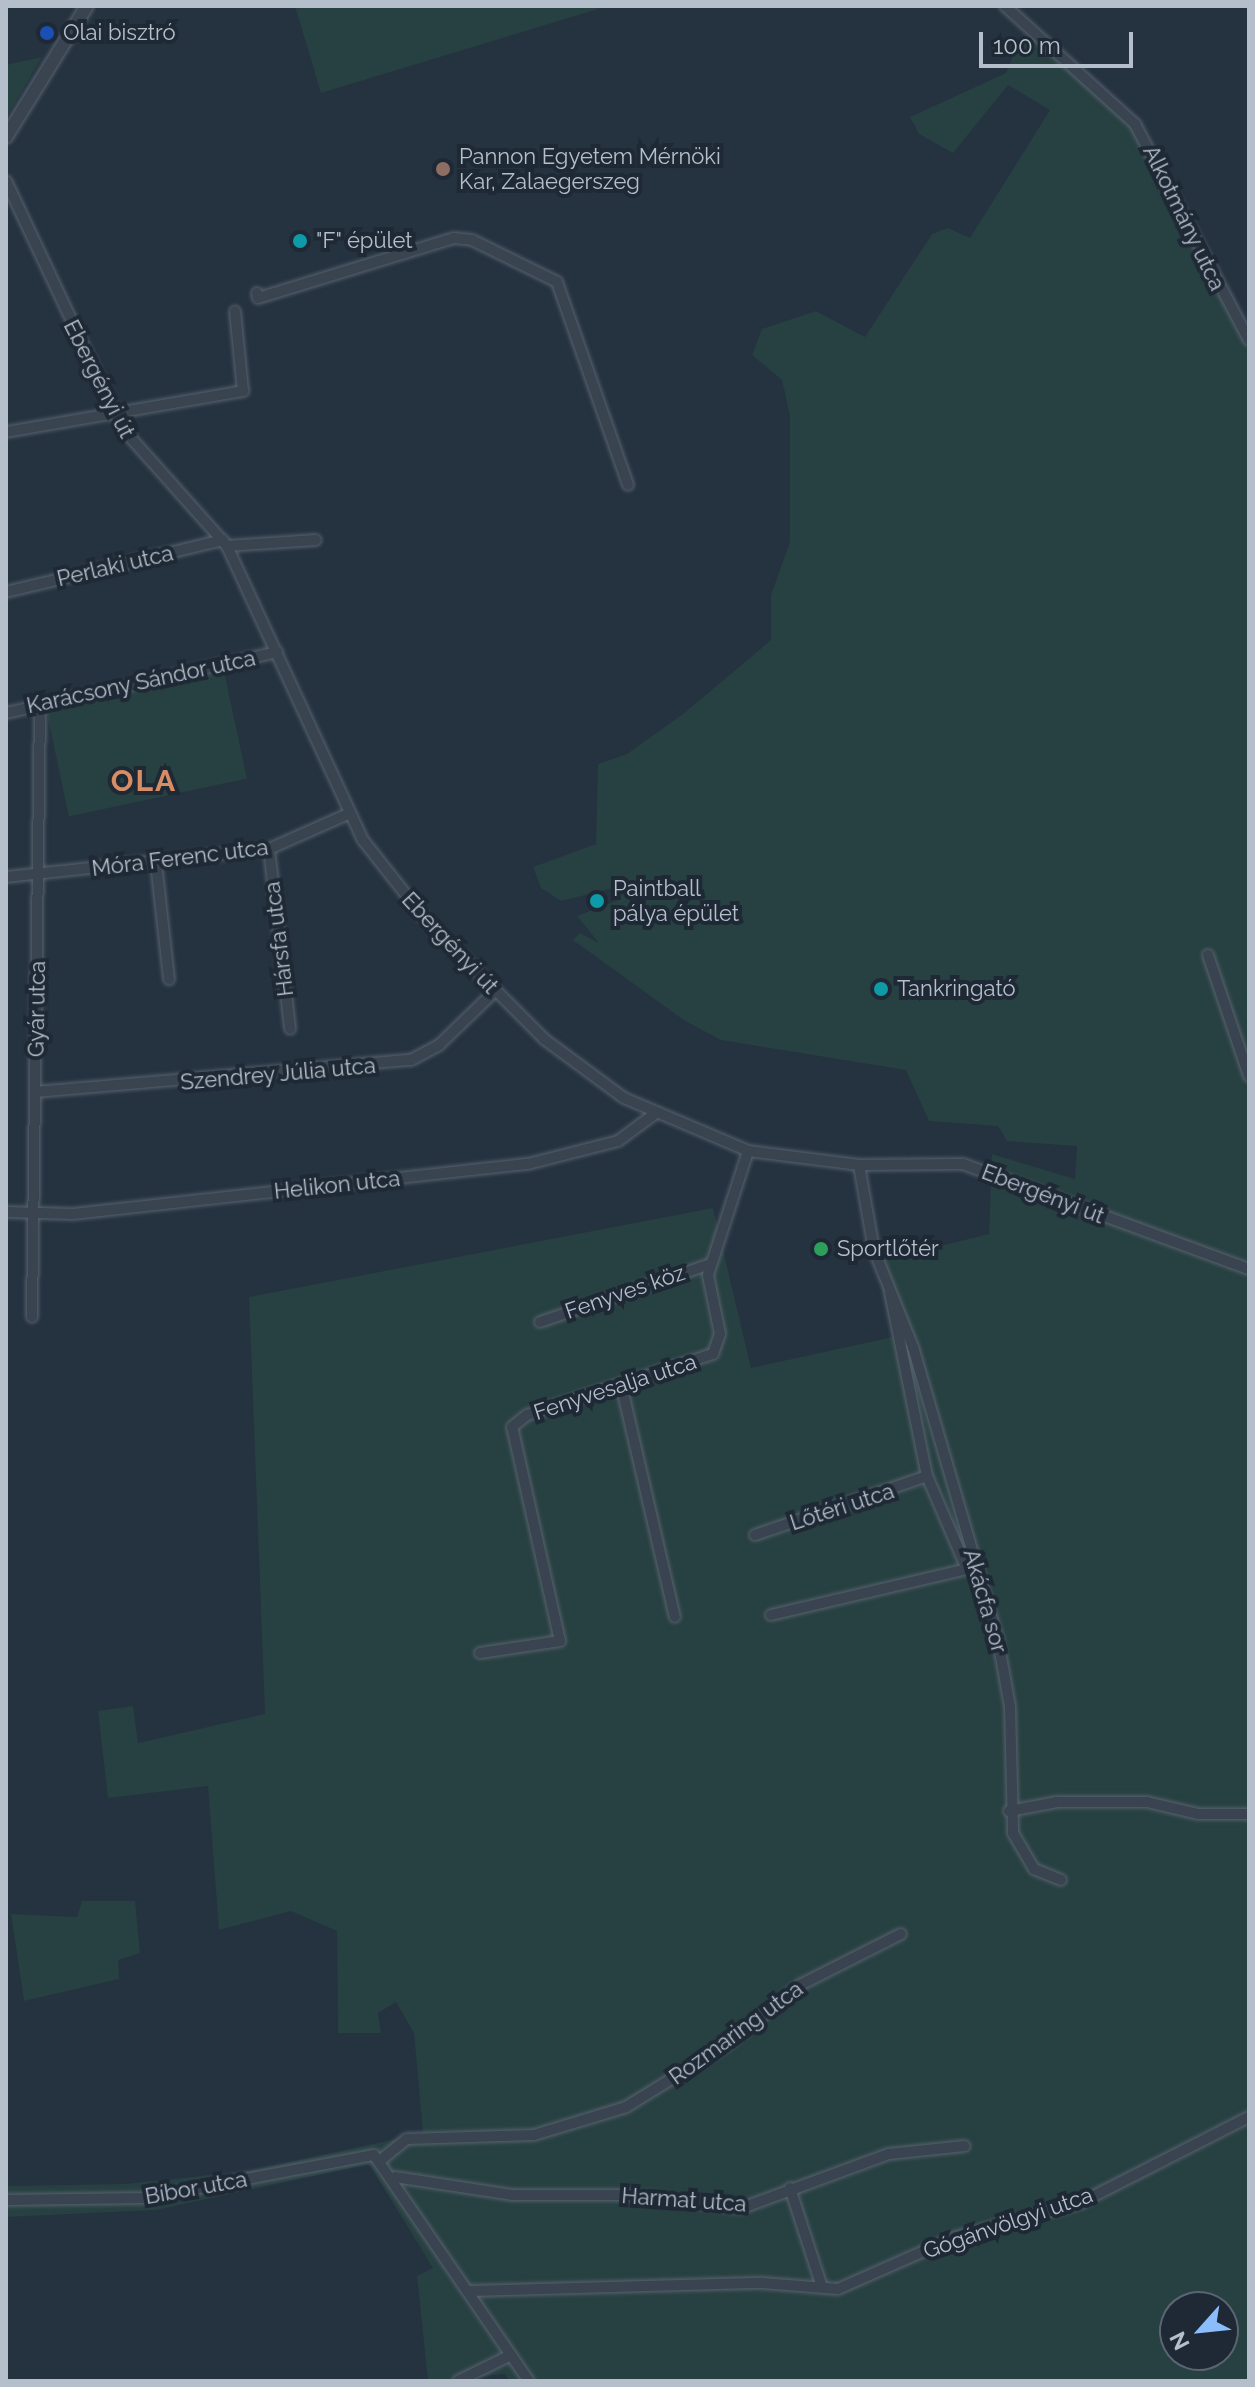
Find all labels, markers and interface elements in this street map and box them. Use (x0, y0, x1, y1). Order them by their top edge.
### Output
scale bar (983, 16, 1137, 66)
place label: Olai bisztró (63, 20, 176, 46)
marker: Olai bisztró (38, 24, 56, 42)
text: 100 m (993, 31, 1061, 60)
street label: Alkotmány utca (1137, 141, 1231, 295)
place label: Pannon Egyetem Mérnöki Kar, Zalaegerszeg (459, 143, 721, 194)
marker: Pannon Egyetem Mérnöki Kar, Zalaegerszeg (434, 160, 452, 178)
place label: "F" épület (316, 228, 413, 254)
marker: "F" épület (291, 232, 309, 250)
street label: Ebergényi út (58, 315, 140, 443)
street label: Perlaki utca (54, 540, 176, 592)
street label: Karácsony Sándor utca (24, 645, 258, 719)
district label: OLA (111, 763, 177, 799)
street label: Móra Ferenc utca (90, 834, 270, 882)
place label: Paintball pálya épület (613, 875, 739, 926)
street label: Hársfa utca (259, 880, 299, 998)
street label: Ebergényi út (396, 887, 504, 999)
marker: Paintball pálya épület (588, 892, 606, 910)
street label: Gyár utca (23, 960, 51, 1058)
place label: Tankringató (897, 976, 1016, 1002)
marker: Tankringató (872, 980, 890, 998)
street label: Szendrey Júlia utca (179, 1052, 377, 1096)
street label: Ebergényi út (978, 1159, 1108, 1229)
street label: Helikon utca (273, 1165, 401, 1205)
place label: Sportlőtér (837, 1236, 939, 1262)
marker: Sportlőtér (812, 1240, 830, 1258)
street label: Fenyves köz (562, 1259, 688, 1325)
street label: Fenyvesalja utca (530, 1348, 700, 1426)
street label: Lőtéri utca (787, 1478, 897, 1536)
street label: Akácfa sor (958, 1546, 1012, 1656)
street label: Rozmaring utca (664, 1976, 808, 2090)
street label: Bíbor utca (143, 2166, 249, 2210)
street label: Harmat utca (621, 2182, 747, 2218)
street label: Gógánvölgyi utca (920, 2182, 1096, 2264)
north arrow (1159, 2291, 1239, 2371)
text: N (1164, 2328, 1195, 2354)

